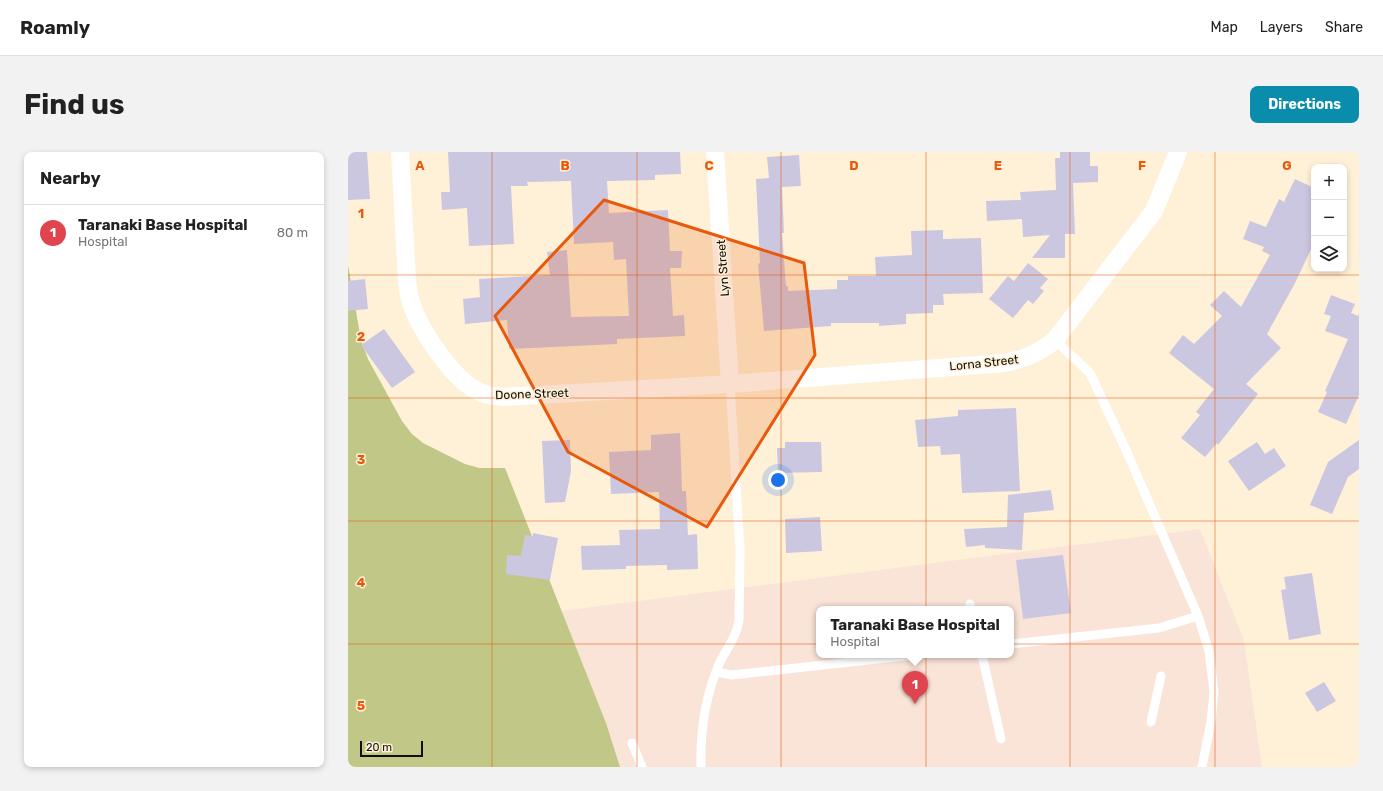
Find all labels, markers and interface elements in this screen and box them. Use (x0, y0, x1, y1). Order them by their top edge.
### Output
text: Roamly (20, 16, 90, 39)
text: Map (1211, 19, 1238, 36)
text: Layers (1260, 19, 1303, 36)
text: Share (1325, 19, 1363, 36)
button: Directions (1250, 86, 1359, 123)
text: Find us (24, 88, 124, 121)
text: A (415, 158, 425, 173)
text: B (560, 158, 570, 173)
text: C (704, 158, 714, 173)
text: D (849, 158, 859, 173)
text: E (994, 158, 1002, 173)
text: F (1138, 158, 1146, 173)
text: G (1282, 158, 1292, 173)
map controls (1311, 164, 1347, 272)
button: + (1311, 164, 1347, 200)
text: Nearby (40, 168, 101, 188)
button: − (1311, 200, 1347, 236)
text: 1 (358, 206, 364, 221)
text: Taranaki Base Hospital (78, 216, 248, 234)
text: 1 (50, 225, 56, 240)
text: 80 m (277, 225, 308, 240)
text: Hospital (78, 234, 128, 249)
button: layers (1311, 236, 1347, 272)
street label: Lyn Street (714, 239, 732, 297)
text: 2 (357, 329, 365, 344)
street label: Lorna Street (949, 352, 1020, 374)
street label: Doone Street (495, 386, 569, 402)
text: 3 (357, 452, 366, 467)
your location (768, 470, 788, 490)
text: 4 (357, 575, 366, 590)
popup (816, 606, 1014, 658)
text: Taranaki Base Hospital (830, 616, 1000, 634)
text: Hospital (830, 634, 880, 649)
pin: 1 (902, 671, 928, 704)
text: 5 (357, 698, 365, 713)
scale bar (360, 739, 423, 758)
text: 20 m (366, 741, 392, 754)

